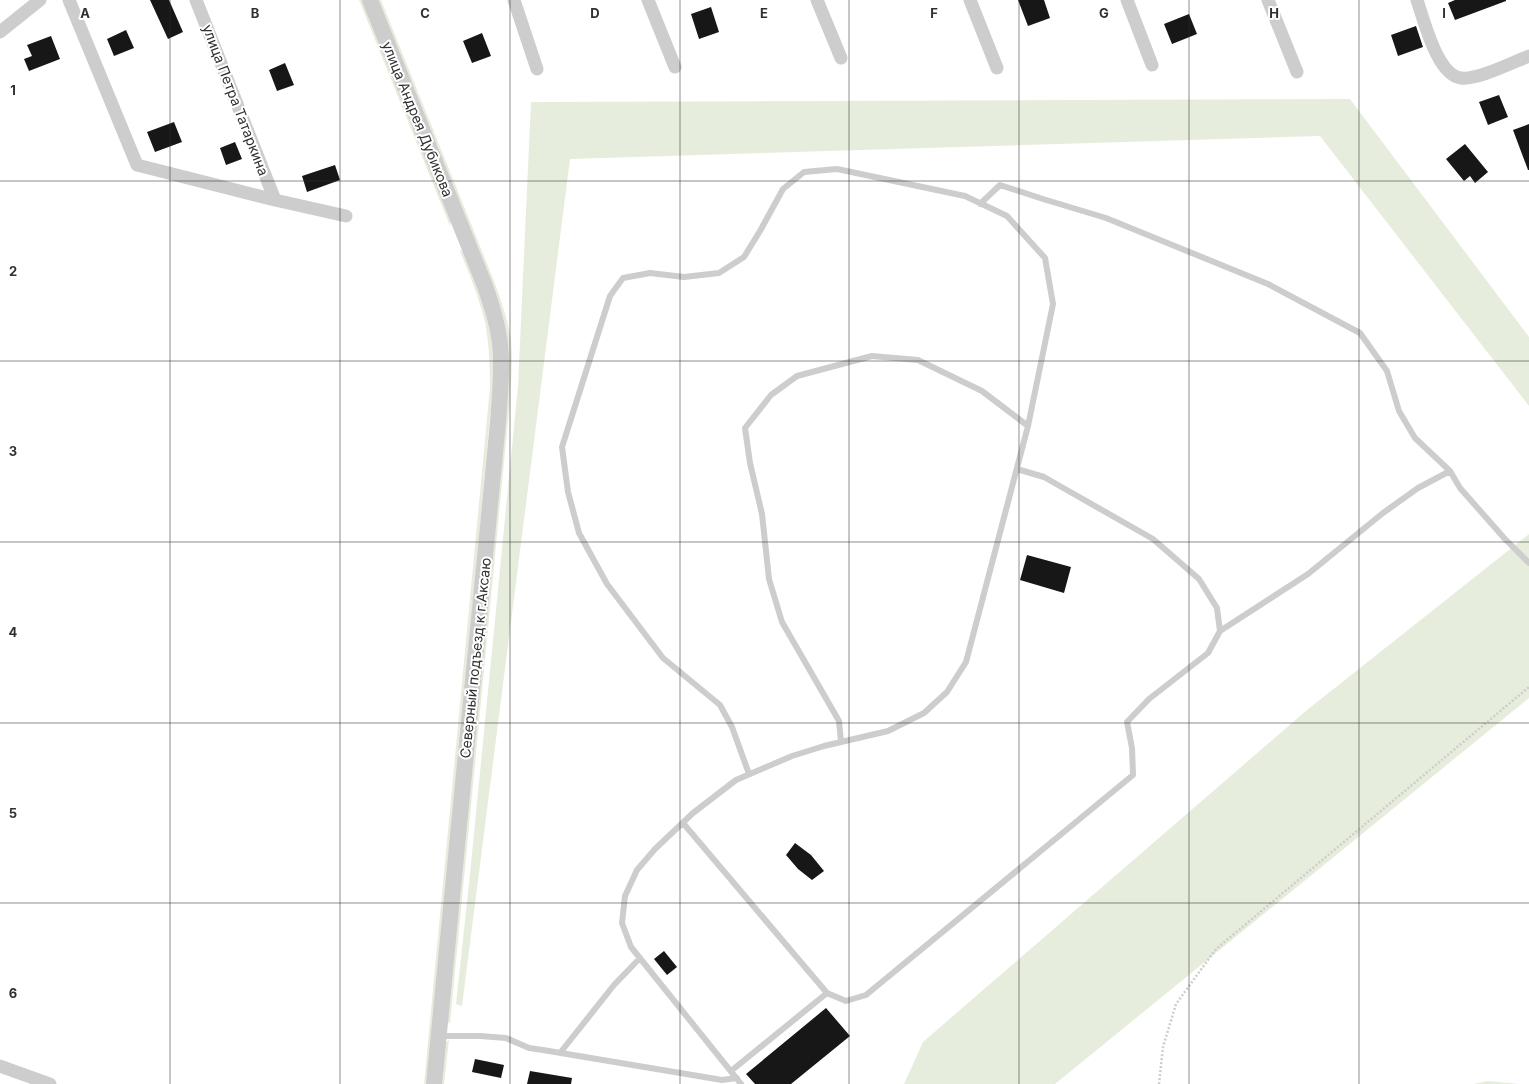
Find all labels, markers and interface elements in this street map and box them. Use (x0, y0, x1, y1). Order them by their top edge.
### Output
text: A (80, 5, 90, 21)
text: B (251, 5, 260, 21)
text: C (420, 5, 430, 21)
text: D (590, 5, 600, 21)
text: E (760, 5, 768, 21)
text: F (930, 5, 938, 21)
text: G (1099, 5, 1109, 21)
text: H (1269, 5, 1279, 21)
text: I (1442, 5, 1446, 21)
street label: улица Петра Татаркина (199, 22, 273, 178)
street label: улица Андрея Дубикова (379, 39, 457, 199)
text: 1 (10, 82, 16, 98)
text: 2 (9, 263, 17, 279)
text: 3 (9, 443, 17, 459)
street label: Северный подъезд к г.Аксаю (456, 557, 494, 759)
text: 4 (9, 624, 18, 640)
text: 5 (9, 805, 17, 821)
text: 6 (9, 985, 17, 1001)

